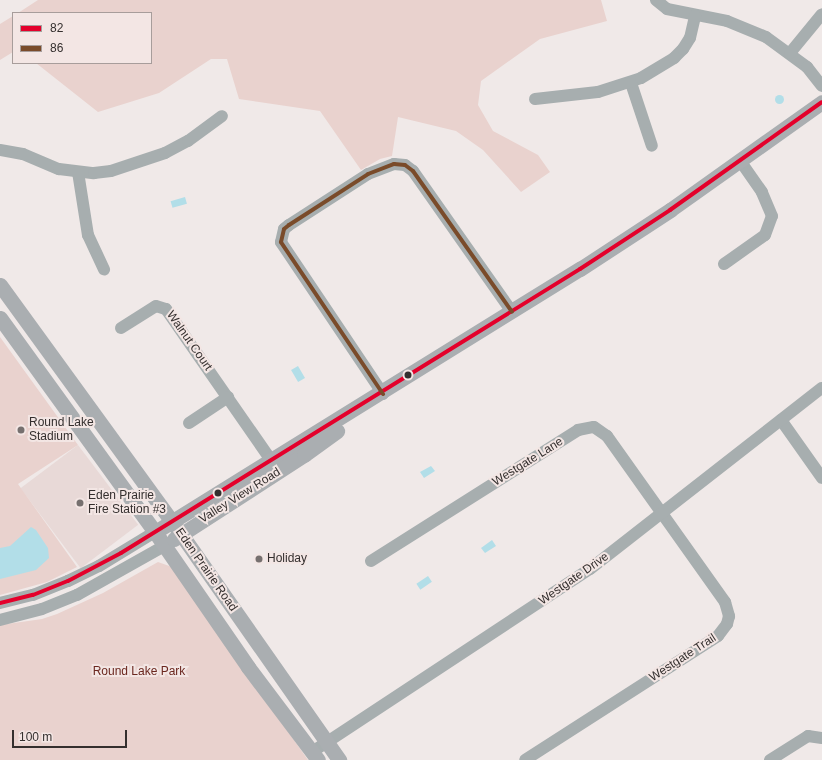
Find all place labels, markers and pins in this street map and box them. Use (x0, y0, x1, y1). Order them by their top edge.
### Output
unlabelled marker (403, 370, 413, 380)
place label: Round Lake Stadium (29, 416, 94, 444)
marker: Round Lake Stadium (16, 425, 26, 435)
unlabelled marker (213, 488, 223, 498)
place label: Eden Prairie Fire Station #3 (88, 489, 166, 517)
marker: Eden Prairie Fire Station #3 (75, 498, 85, 508)
place label: Holiday (267, 552, 307, 566)
marker: Holiday (254, 554, 264, 564)

